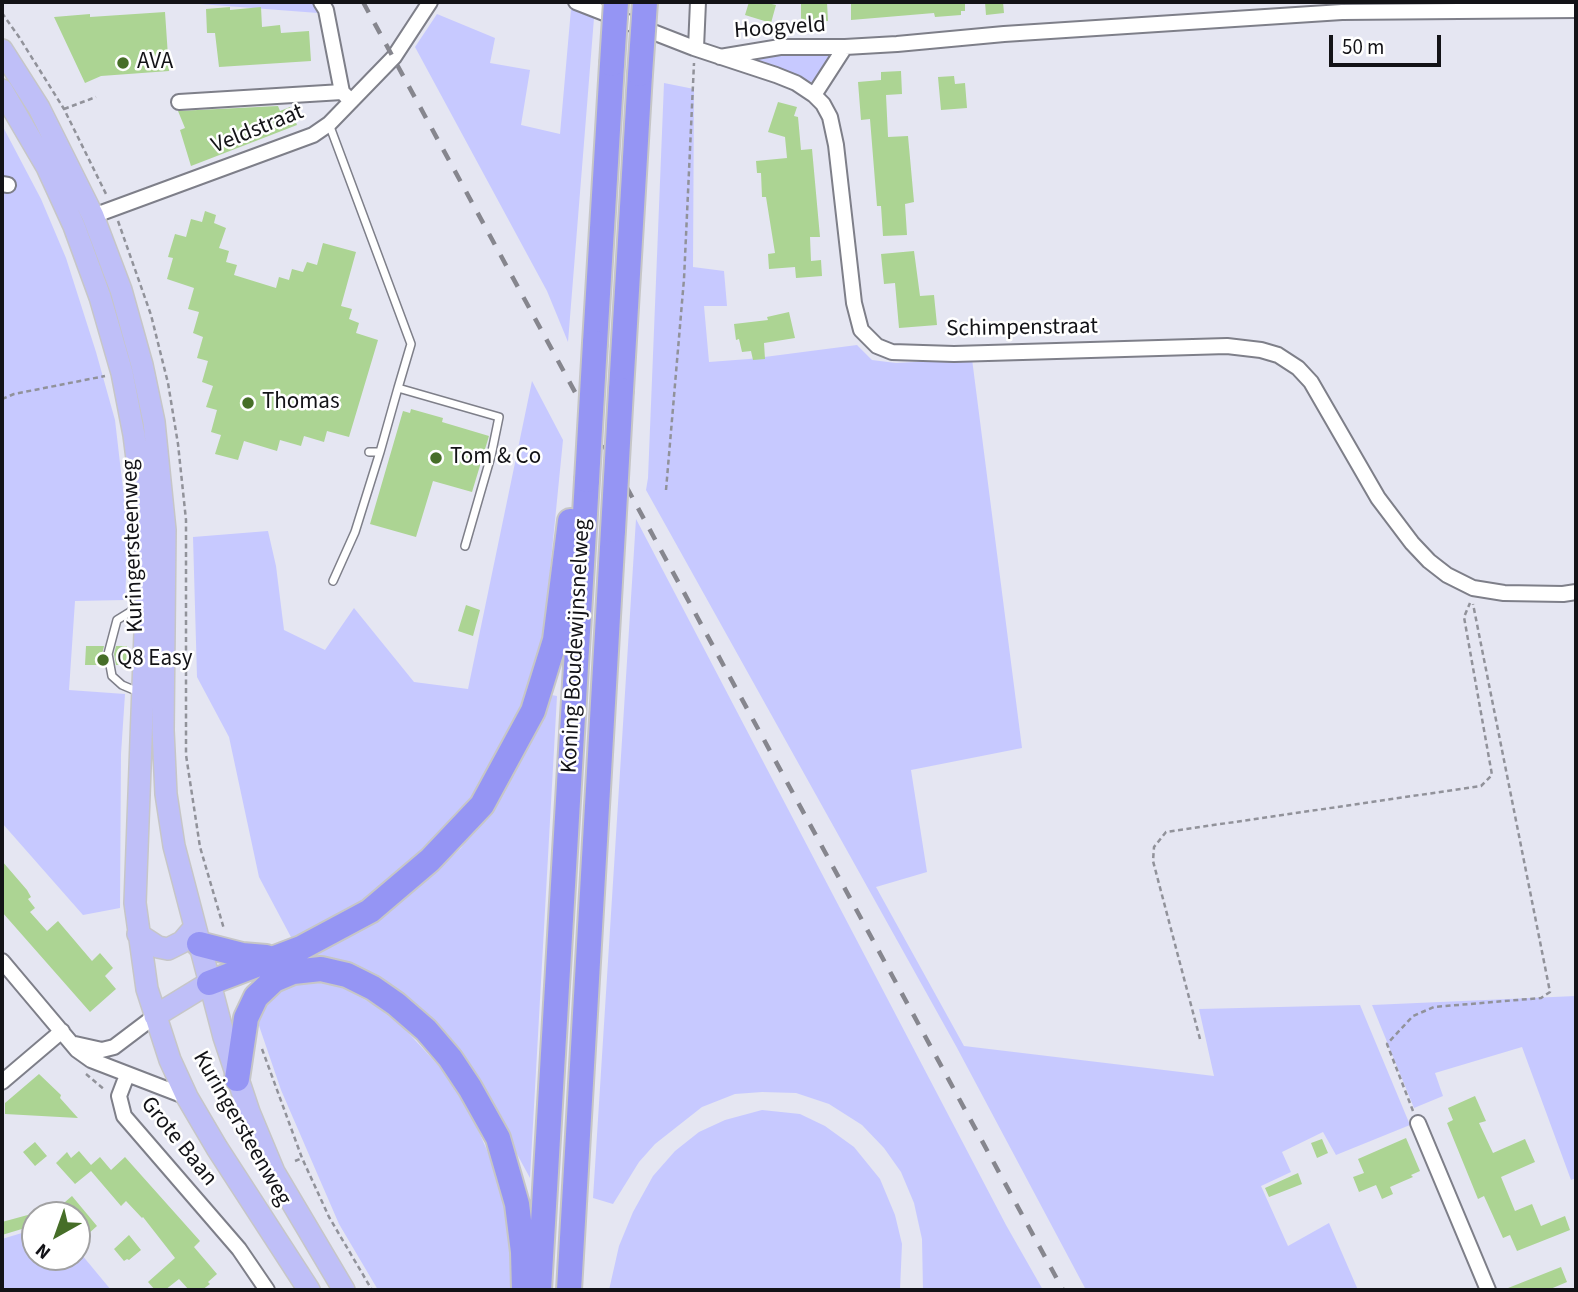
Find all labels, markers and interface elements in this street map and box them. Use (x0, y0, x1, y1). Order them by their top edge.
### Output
street label: Hoogveld (733, 12, 827, 46)
scale bar (1333, 21, 1445, 65)
text: 50 m (1342, 32, 1384, 62)
place label: AVA (137, 49, 173, 77)
marker: AVA (115, 55, 131, 71)
street label: Veldstraat (208, 99, 308, 161)
street label: Schimpenstraat (946, 314, 1098, 344)
place label: Thomas (262, 389, 340, 417)
marker: Thomas (240, 395, 256, 411)
place label: Tom & Co (450, 444, 541, 472)
marker: Tom & Co (428, 450, 444, 466)
street label: Kuringersteenweg (117, 459, 151, 633)
street label: Koning Boudewijnsnelweg (557, 518, 597, 774)
place label: Q8 Easy (117, 646, 192, 674)
marker: Q8 Easy (95, 652, 111, 668)
street label: Kuringersteenweg (186, 1047, 296, 1211)
street label: Grote Baan (134, 1092, 222, 1192)
north arrow (21, 1201, 91, 1271)
text: N (30, 1237, 57, 1265)

